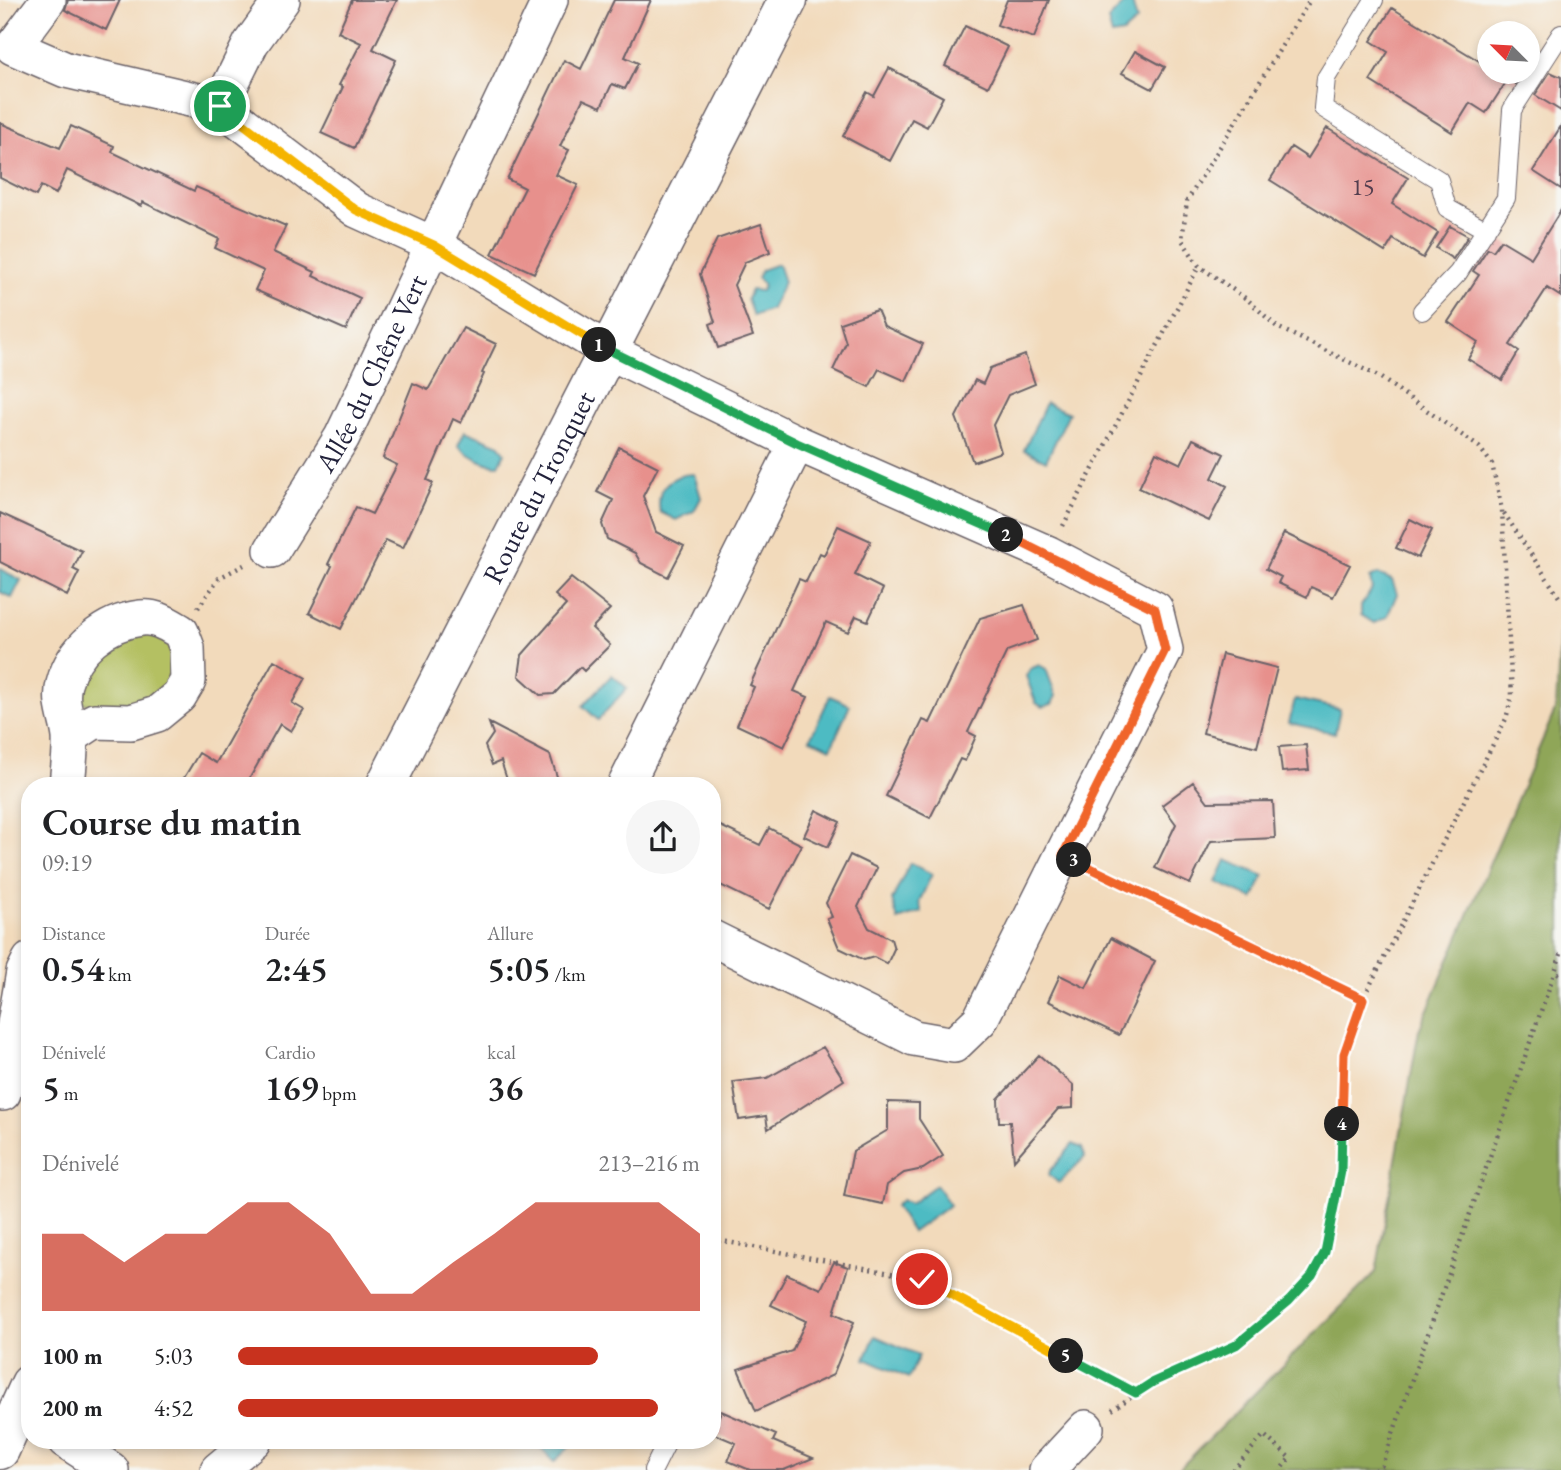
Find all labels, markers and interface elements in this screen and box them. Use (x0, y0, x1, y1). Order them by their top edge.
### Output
north arrow (1477, 21, 1540, 84)
map controls (1477, 21, 1540, 84)
pin (190, 76, 250, 136)
icon: arrive (201, 87, 239, 125)
house number: 15 (1351, 171, 1375, 202)
street label: Allée du Chêne Vert (306, 268, 435, 480)
pin: 1 (582, 328, 616, 362)
text: 1 (593, 332, 604, 357)
street label: Route du Tronquet (474, 384, 603, 589)
pin: 2 (988, 518, 1024, 552)
text: 2 (1000, 522, 1011, 547)
text: Course du matin (42, 797, 302, 846)
button: share (626, 800, 700, 874)
pin: 3 (1056, 842, 1092, 878)
text: 3 (1068, 847, 1079, 872)
text: 09:19 (42, 848, 92, 878)
text: Distance (42, 921, 105, 946)
text: Durée (265, 921, 310, 946)
text: Allure (487, 921, 533, 946)
text: 0.54 (42, 946, 104, 991)
text: 2:45 (265, 946, 328, 991)
text: 5:05 (487, 946, 551, 991)
text: km (104, 962, 132, 987)
text: /km (551, 962, 586, 987)
text: Dénivelé (42, 1040, 106, 1065)
text: Cardio (265, 1040, 316, 1065)
text: kcal (487, 1040, 516, 1065)
text: 5 (42, 1065, 60, 1110)
text: 169 (265, 1065, 319, 1110)
text: 36 (487, 1065, 523, 1110)
text: m (60, 1081, 79, 1106)
text: bpm (319, 1081, 357, 1106)
pin: 4 (1324, 1106, 1360, 1142)
text: 4 (1336, 1111, 1347, 1136)
text: Dénivelé (42, 1148, 119, 1178)
text: 213–216 m (599, 1148, 700, 1178)
pin (892, 1249, 952, 1309)
icon: check (903, 1260, 941, 1298)
pin: 5 (1048, 1338, 1084, 1374)
text: 100 m (42, 1341, 103, 1371)
text: 5:03 (154, 1341, 193, 1371)
text: 5 (1060, 1343, 1071, 1368)
text: 200 m (42, 1393, 103, 1423)
text: 4:52 (154, 1393, 193, 1423)

